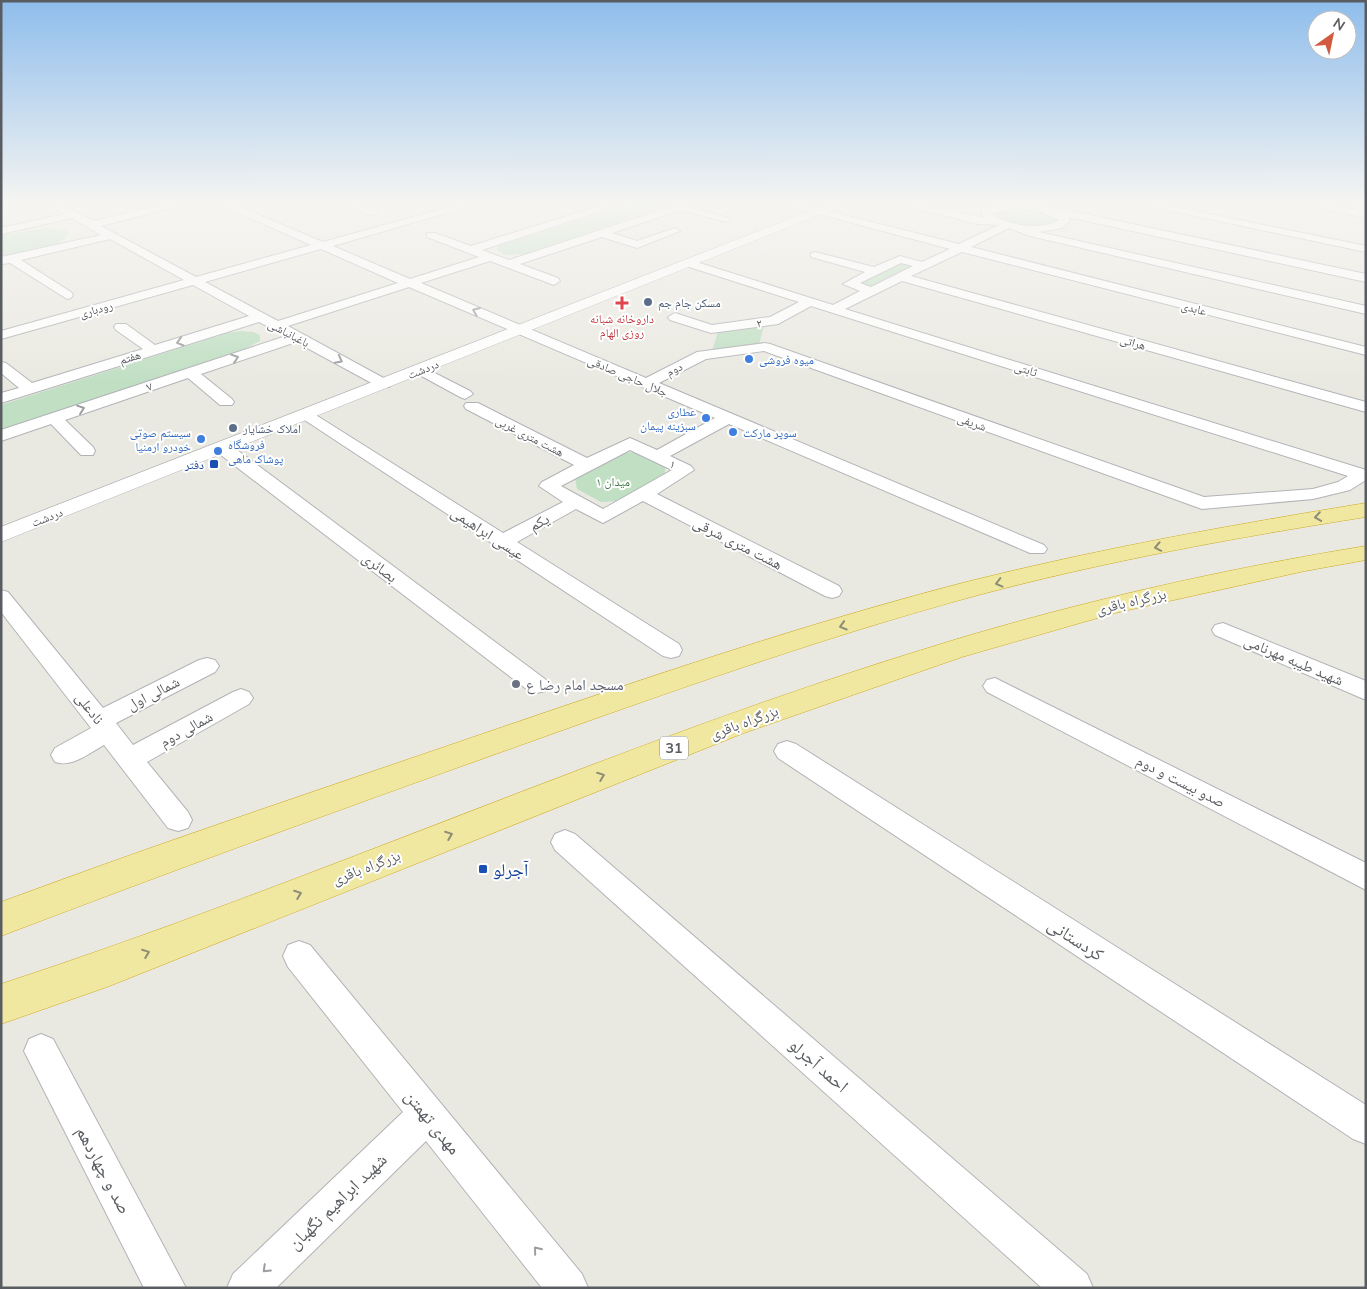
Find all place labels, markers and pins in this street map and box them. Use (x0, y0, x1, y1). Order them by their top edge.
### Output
place label: مسکن جام جم (658, 295, 721, 311)
marker: مسکن جام جم (642, 296, 654, 308)
marker: داروخانه شبانه روزی الهام (616, 297, 628, 309)
place label: داروخانه شبانه روزی الهام (590, 311, 654, 341)
place label: میوه فروشی (759, 352, 814, 367)
marker: میوه فروشی (743, 353, 755, 365)
place label: عطاری سبزینه پیمان (640, 404, 696, 433)
marker: عطاری سبزینه پیمان (700, 412, 712, 424)
place label: املاک خشایار (242, 421, 301, 436)
marker: املاک خشایار (227, 422, 239, 434)
place label: سیستم صوتی خودرو ارمنیا (130, 425, 191, 454)
place label: سوپر مارکت (743, 425, 797, 440)
marker: سوپر مارکت (727, 426, 739, 438)
marker: سیستم صوتی خودرو ارمنیا (195, 433, 207, 445)
place label: فروشگاه پوشاک ماهی (228, 437, 284, 466)
marker: فروشگاه پوشاک ماهی (212, 445, 224, 457)
place label: دفتر (184, 457, 204, 472)
marker: دفتر (208, 458, 220, 470)
place label: مسجد امام رضا ع (526, 675, 624, 695)
marker: مسجد امام رضا ع (510, 678, 522, 690)
place label: آجرلو (493, 858, 529, 881)
marker: آجرلو (477, 863, 489, 875)

